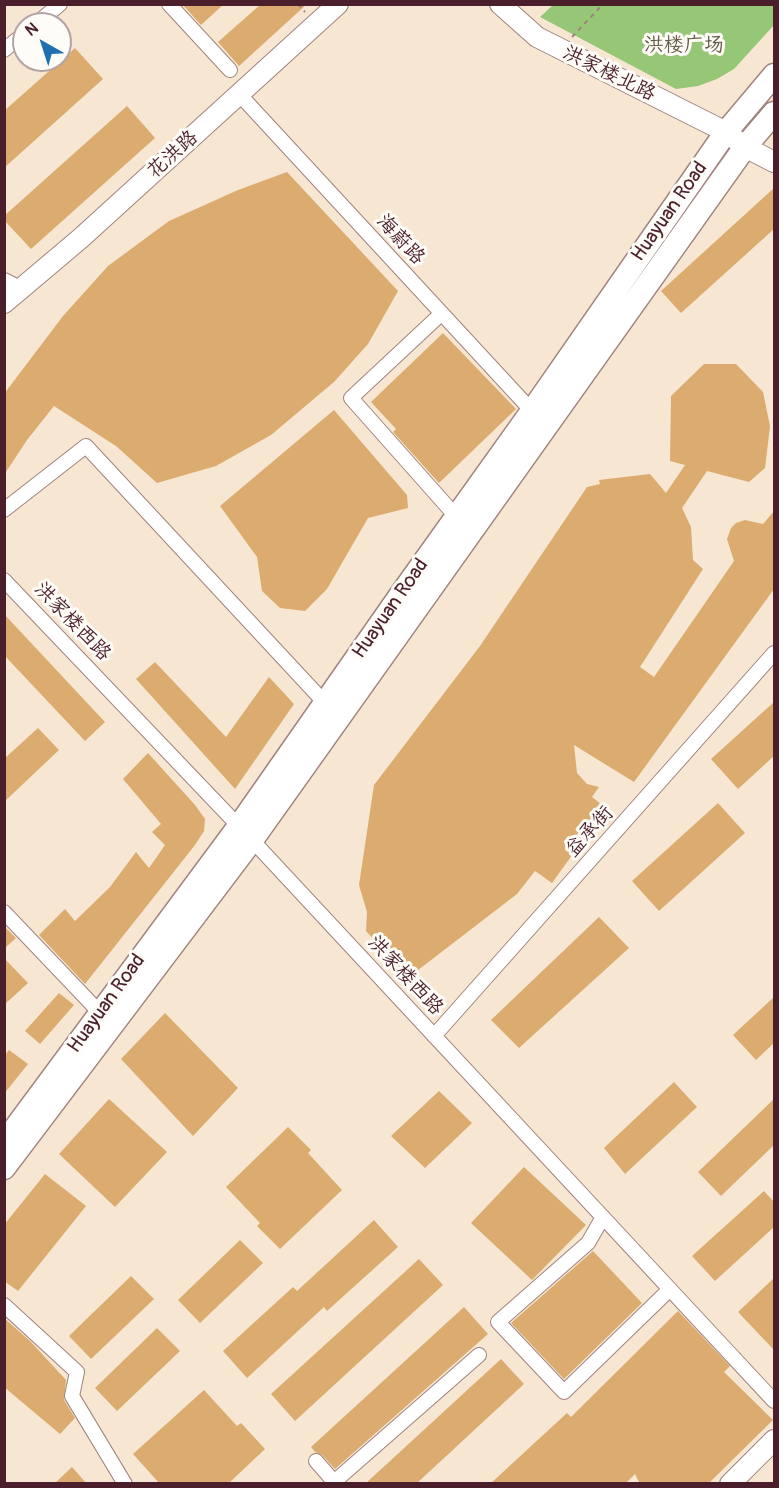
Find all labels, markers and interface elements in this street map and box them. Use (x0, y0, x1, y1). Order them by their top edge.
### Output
north arrow (12, 12, 72, 72)
text: N (21, 18, 42, 41)
park label: 洪楼广场 (644, 34, 724, 58)
street label: 洪家楼北路 (559, 41, 659, 107)
street label: 花洪路 (143, 126, 203, 184)
street label: Huayuan Road (627, 157, 713, 267)
street label: 海蔚路 (371, 210, 429, 270)
street label: Huayuan Road (348, 554, 434, 664)
street label: 洪家楼西路 (29, 578, 115, 666)
street label: 益承街 (561, 802, 619, 862)
street label: 洪家楼西路 (362, 931, 448, 1021)
street label: Huayuan Road (63, 950, 151, 1058)

